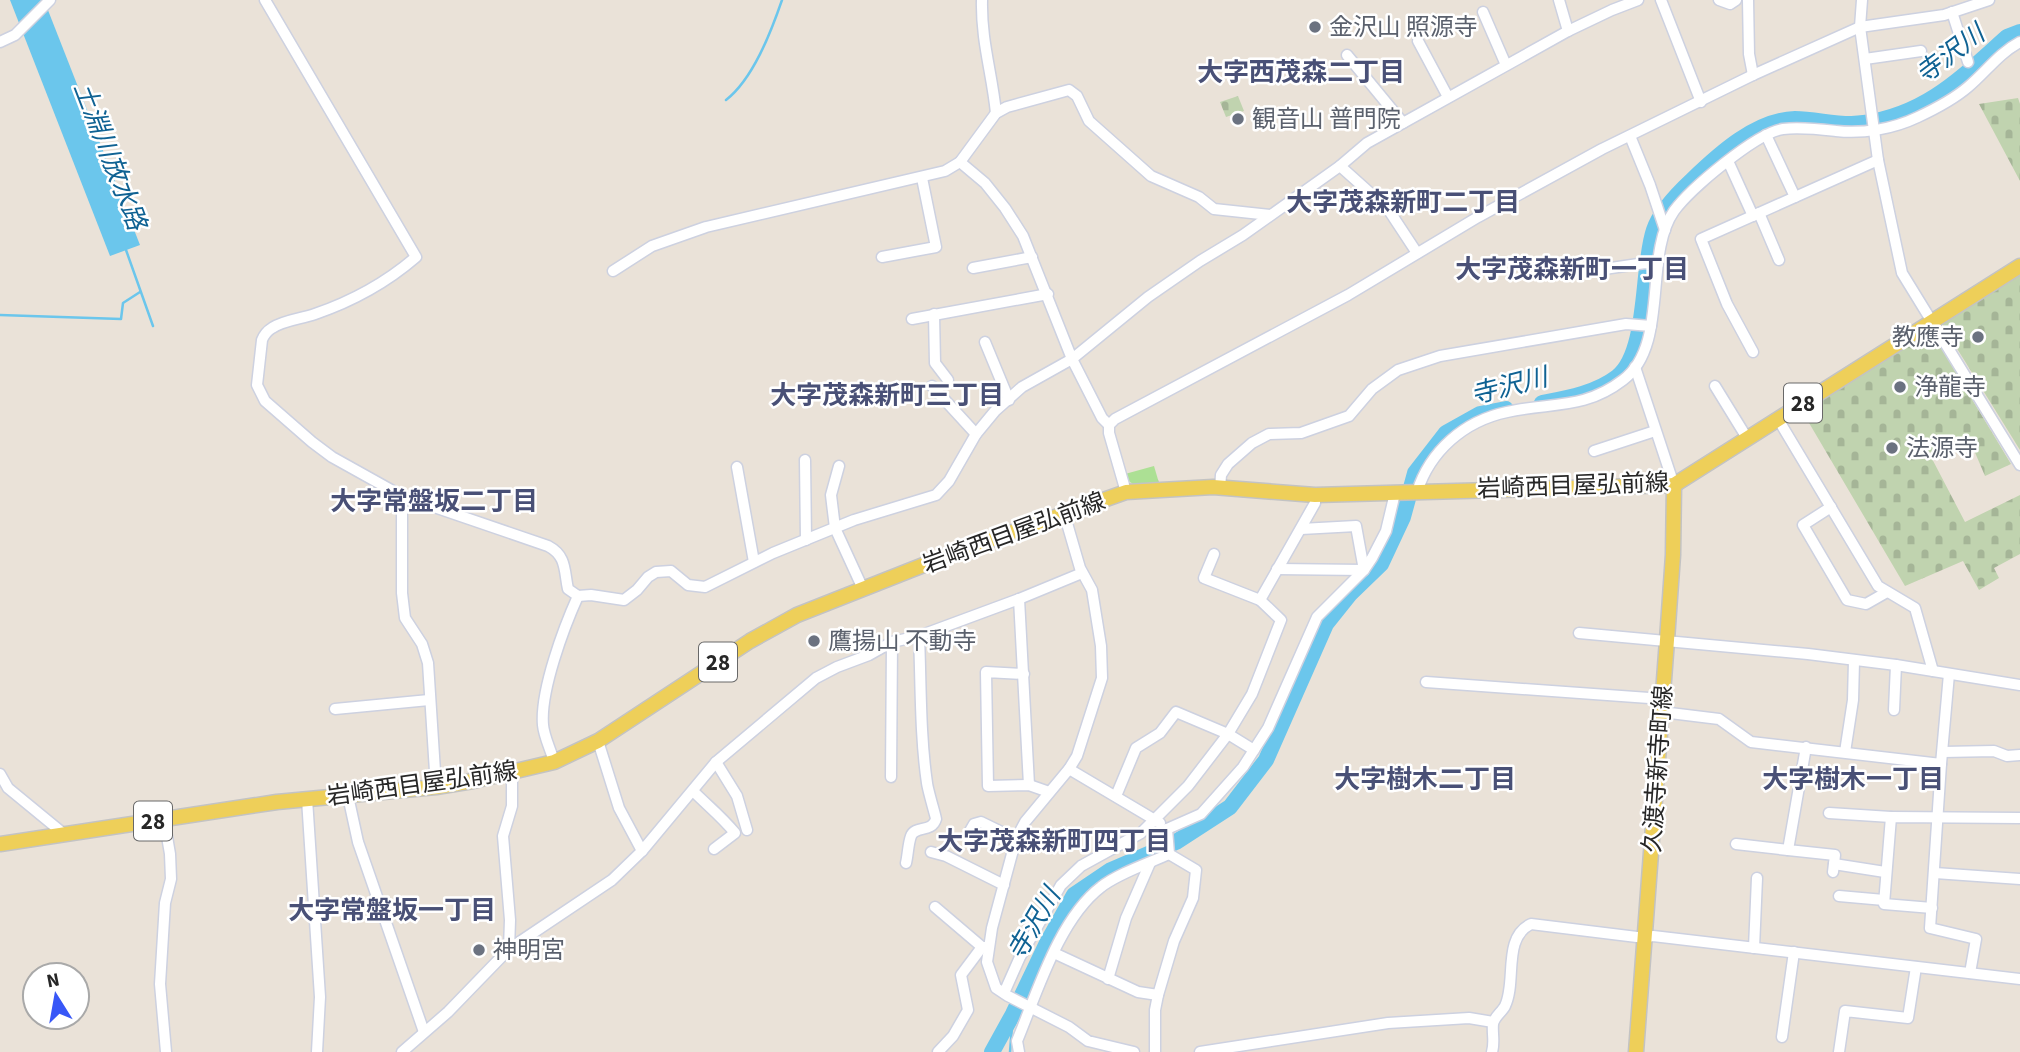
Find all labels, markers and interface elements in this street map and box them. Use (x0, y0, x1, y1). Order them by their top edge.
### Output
place label: 金沢山 照源寺 (1329, 10, 1478, 45)
water label: 寺沢川 (1908, 14, 1995, 92)
marker: 金沢山 照源寺 (1307, 19, 1323, 35)
district label: 大字西茂森二丁目 (1197, 54, 1405, 91)
water label: 土淵川放水路 (65, 77, 156, 237)
place label: 観音山 普門院 (1252, 102, 1401, 137)
marker: 観音山 普門院 (1230, 111, 1246, 127)
district label: 大字茂森新町二丁目 (1286, 184, 1520, 221)
district label: 大字茂森新町一丁目 (1455, 251, 1689, 288)
place label: 教應寺 (1892, 320, 1964, 355)
marker: 教應寺 (1970, 329, 1986, 345)
water label: 寺沢川 (1467, 358, 1554, 413)
place label: 浄龍寺 (1914, 370, 1986, 405)
district label: 大字茂森新町三丁目 (770, 377, 1004, 414)
marker: 浄龍寺 (1892, 379, 1908, 395)
road number: 28 (1784, 384, 1822, 422)
place label: 法源寺 (1906, 431, 1978, 466)
marker: 法源寺 (1884, 440, 1900, 456)
street label: 岩崎西目屋弘前線 (1476, 465, 1670, 507)
district label: 大字常盤坂二丁目 (330, 483, 538, 520)
street label: 岩崎西目屋弘前線 (918, 484, 1110, 582)
place label: 鷹揚山 不動寺 (828, 624, 977, 659)
marker: 鷹揚山 不動寺 (806, 633, 822, 649)
road number: 28 (699, 642, 737, 682)
street label: 久渡寺新寺町線 (1635, 684, 1681, 854)
street label: 岩崎西目屋弘前線 (324, 753, 520, 815)
district label: 大字樹木二丁目 (1334, 761, 1516, 798)
district label: 大字樹木一丁目 (1762, 761, 1944, 798)
road number: 28 (134, 802, 172, 841)
district label: 大字茂森新町四丁目 (937, 823, 1171, 860)
water label: 寺沢川 (998, 878, 1071, 967)
district label: 大字常盤坂一丁目 (288, 892, 496, 929)
place label: 神明宮 (493, 933, 565, 968)
marker: 神明宮 (471, 942, 487, 958)
north arrow (21, 961, 91, 1031)
text: N (44, 966, 62, 995)

